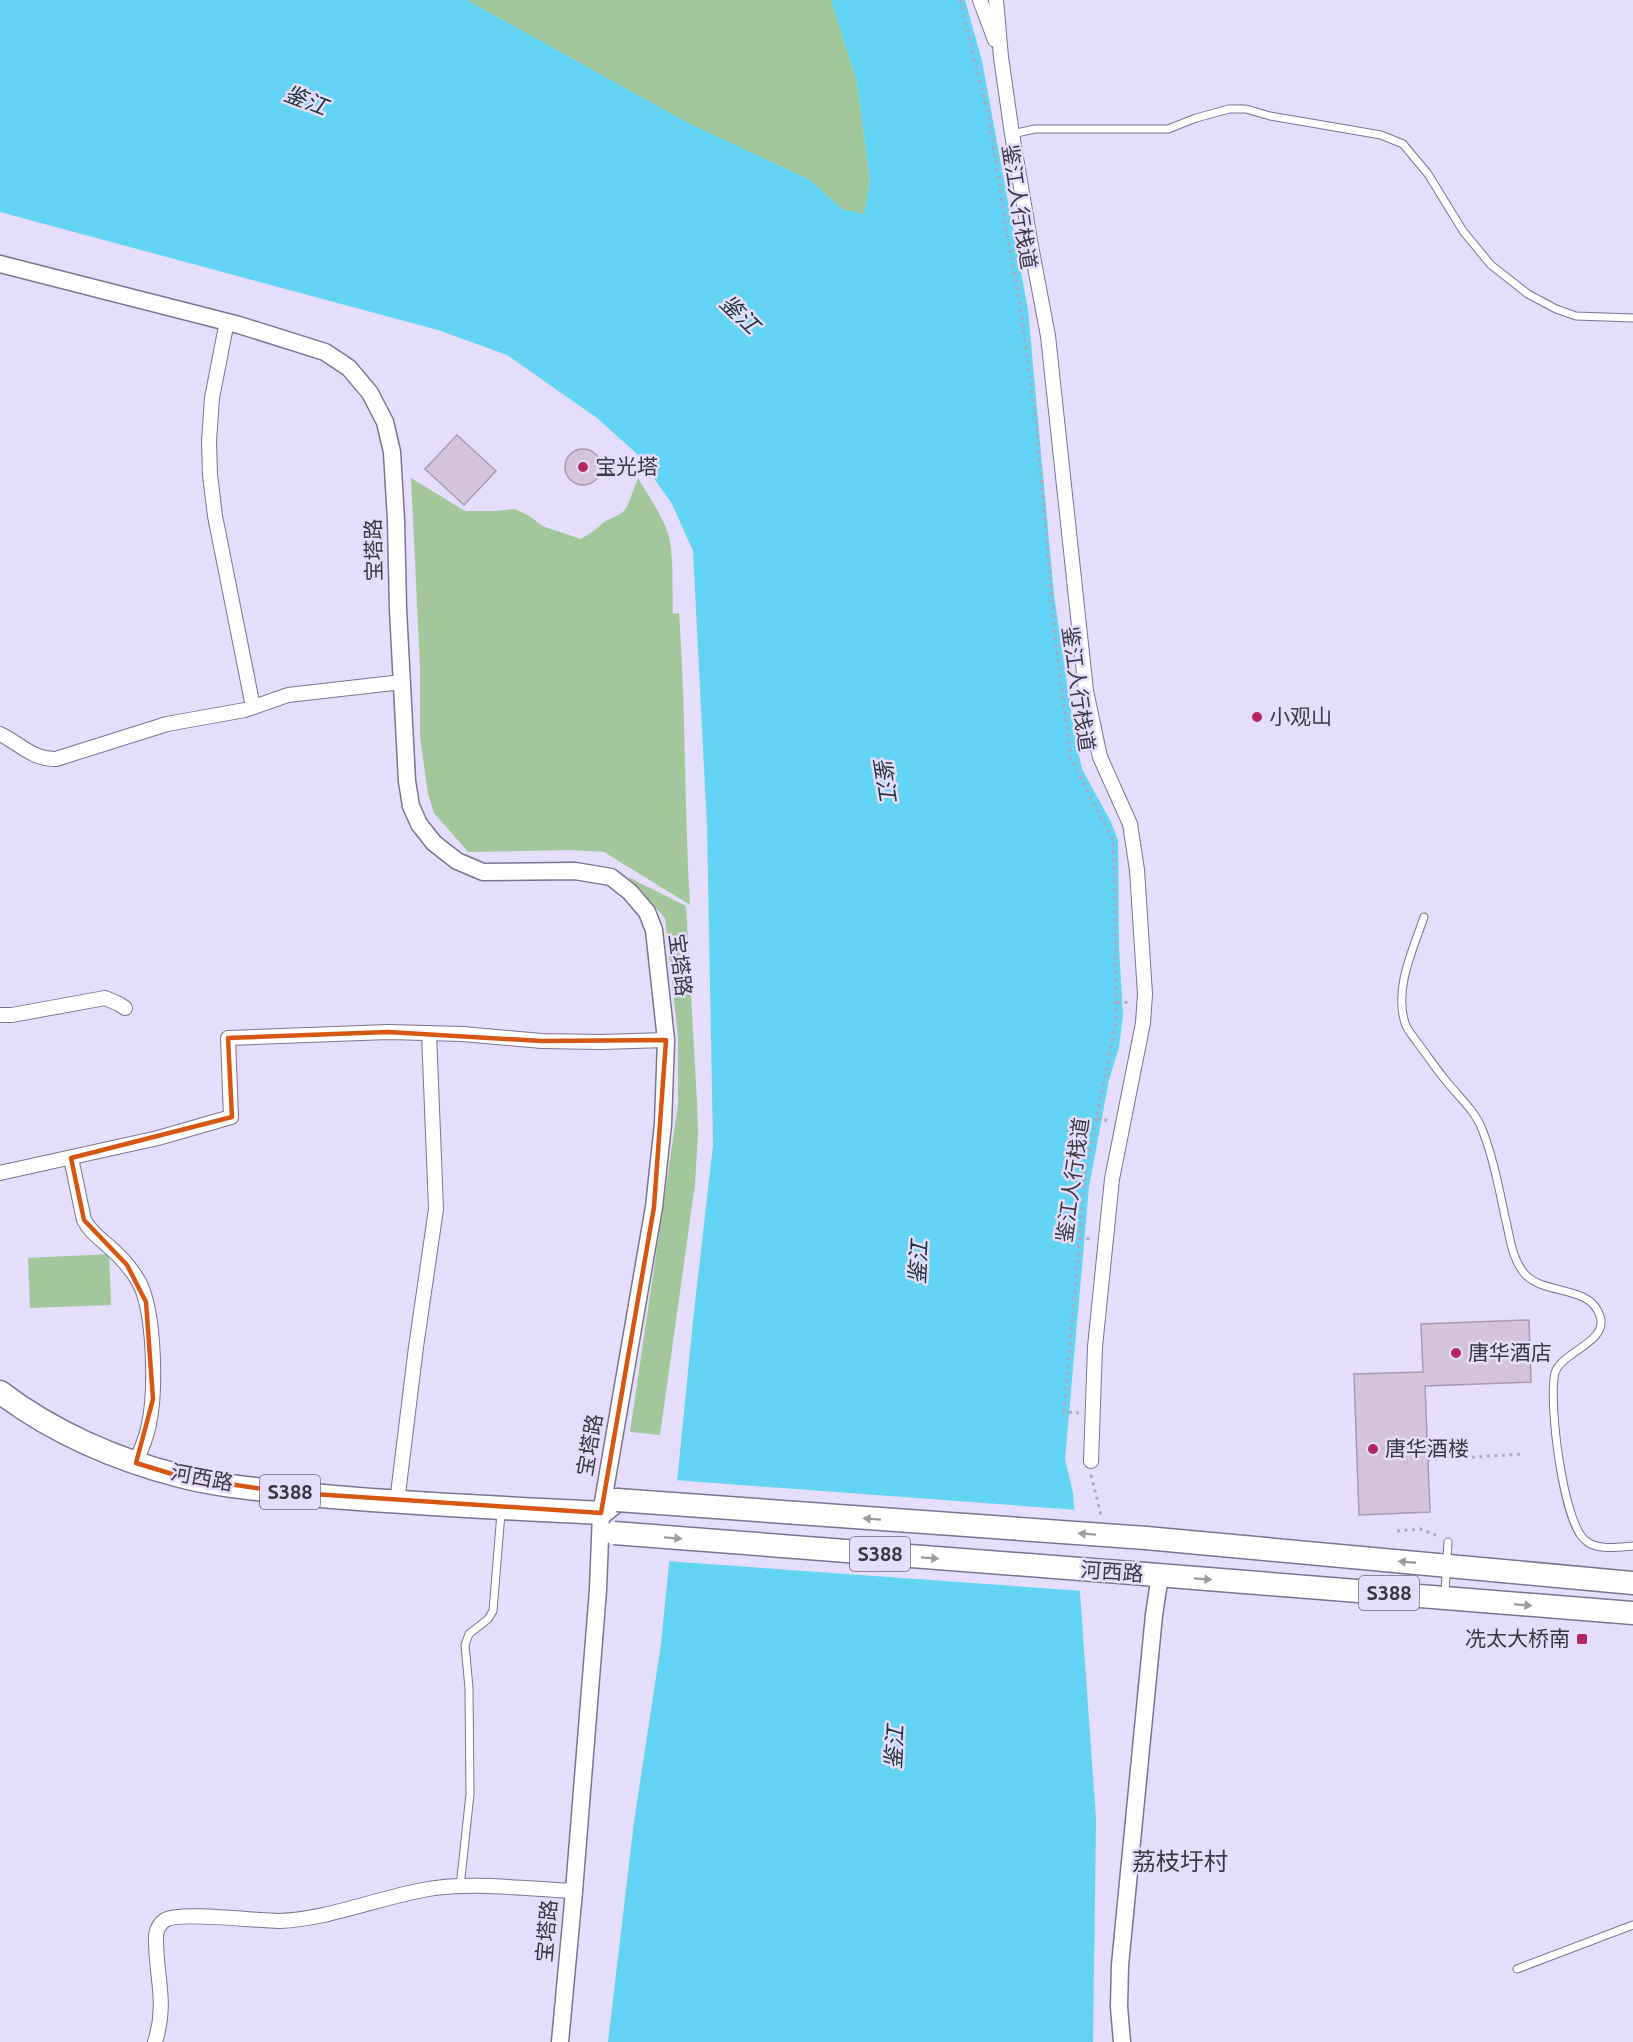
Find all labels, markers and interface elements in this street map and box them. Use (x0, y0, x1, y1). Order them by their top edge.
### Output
water label: 鉴江 (281, 80, 333, 120)
street label: 鉴江人行栈道 (998, 143, 1042, 271)
water label: 鉴江 (716, 289, 766, 339)
place label: 宝光塔 (595, 454, 658, 478)
marker: 宝光塔 (576, 460, 590, 474)
street label: 宝塔路 (360, 518, 386, 582)
street label: 鉴江人行栈道 (1058, 625, 1100, 753)
place label: 小观山 (1269, 704, 1332, 728)
marker: 小观山 (1250, 710, 1264, 724)
water label: 鉴江 (870, 755, 902, 805)
street label: 宝塔路 (665, 932, 697, 998)
street label: 鉴江人行栈道 (1051, 1116, 1093, 1244)
water label: 鉴江 (904, 1237, 931, 1285)
place label: 唐华酒店 (1468, 1340, 1552, 1364)
marker: 唐华酒店 (1449, 1346, 1463, 1360)
street label: 宝塔路 (572, 1412, 606, 1478)
place label: 唐华酒楼 (1385, 1436, 1469, 1460)
marker: 唐华酒楼 (1366, 1442, 1380, 1456)
street label: 河西路 (169, 1459, 235, 1495)
road number: S388 (260, 1475, 320, 1509)
one-way arrow (862, 1514, 881, 1523)
one-way arrow (1078, 1529, 1097, 1539)
one-way arrow (663, 1533, 682, 1542)
road number: S388 (850, 1537, 910, 1571)
one-way arrow (921, 1553, 940, 1563)
street label: 河西路 (1080, 1557, 1144, 1585)
one-way arrow (1398, 1557, 1417, 1567)
one-way arrow (1194, 1574, 1213, 1583)
road number: S388 (1359, 1576, 1419, 1610)
one-way arrow (1514, 1600, 1533, 1609)
place label: 冼太大桥南 (1465, 1626, 1570, 1650)
marker: 冼太大桥南 (1575, 1632, 1589, 1646)
water label: 鉴江 (880, 1722, 907, 1770)
district label: 荔枝圩村 (1132, 1848, 1228, 1875)
street label: 宝塔路 (531, 1898, 561, 1963)

